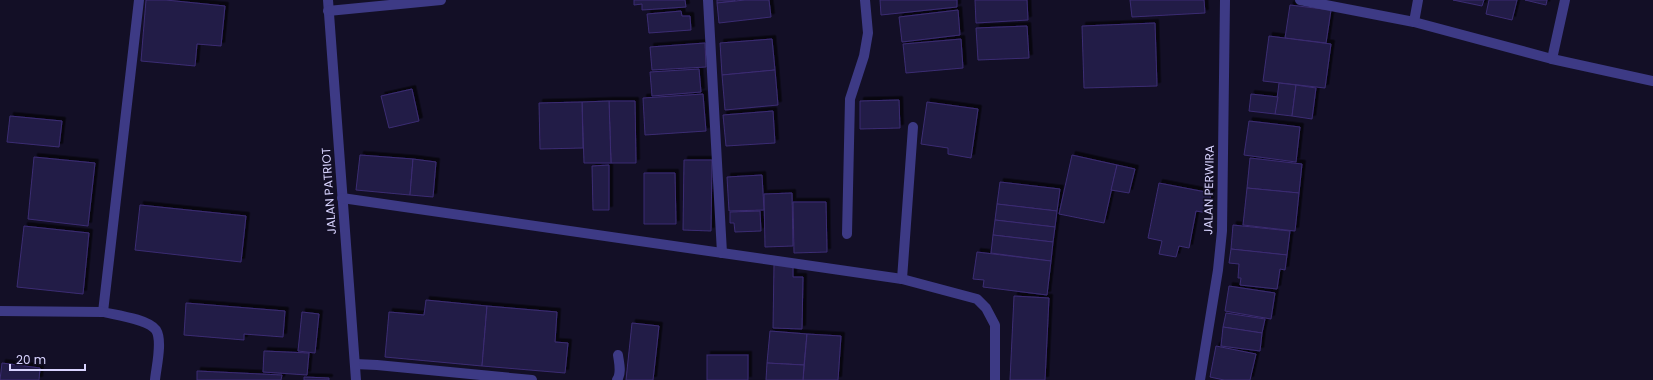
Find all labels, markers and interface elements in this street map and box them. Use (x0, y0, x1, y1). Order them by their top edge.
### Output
street label: JALAN PERWIRA (1199, 145, 1218, 235)
street label: JALAN PATRIOT (317, 147, 340, 235)
scale bar (10, 346, 85, 372)
text: 20 m (16, 351, 46, 368)

